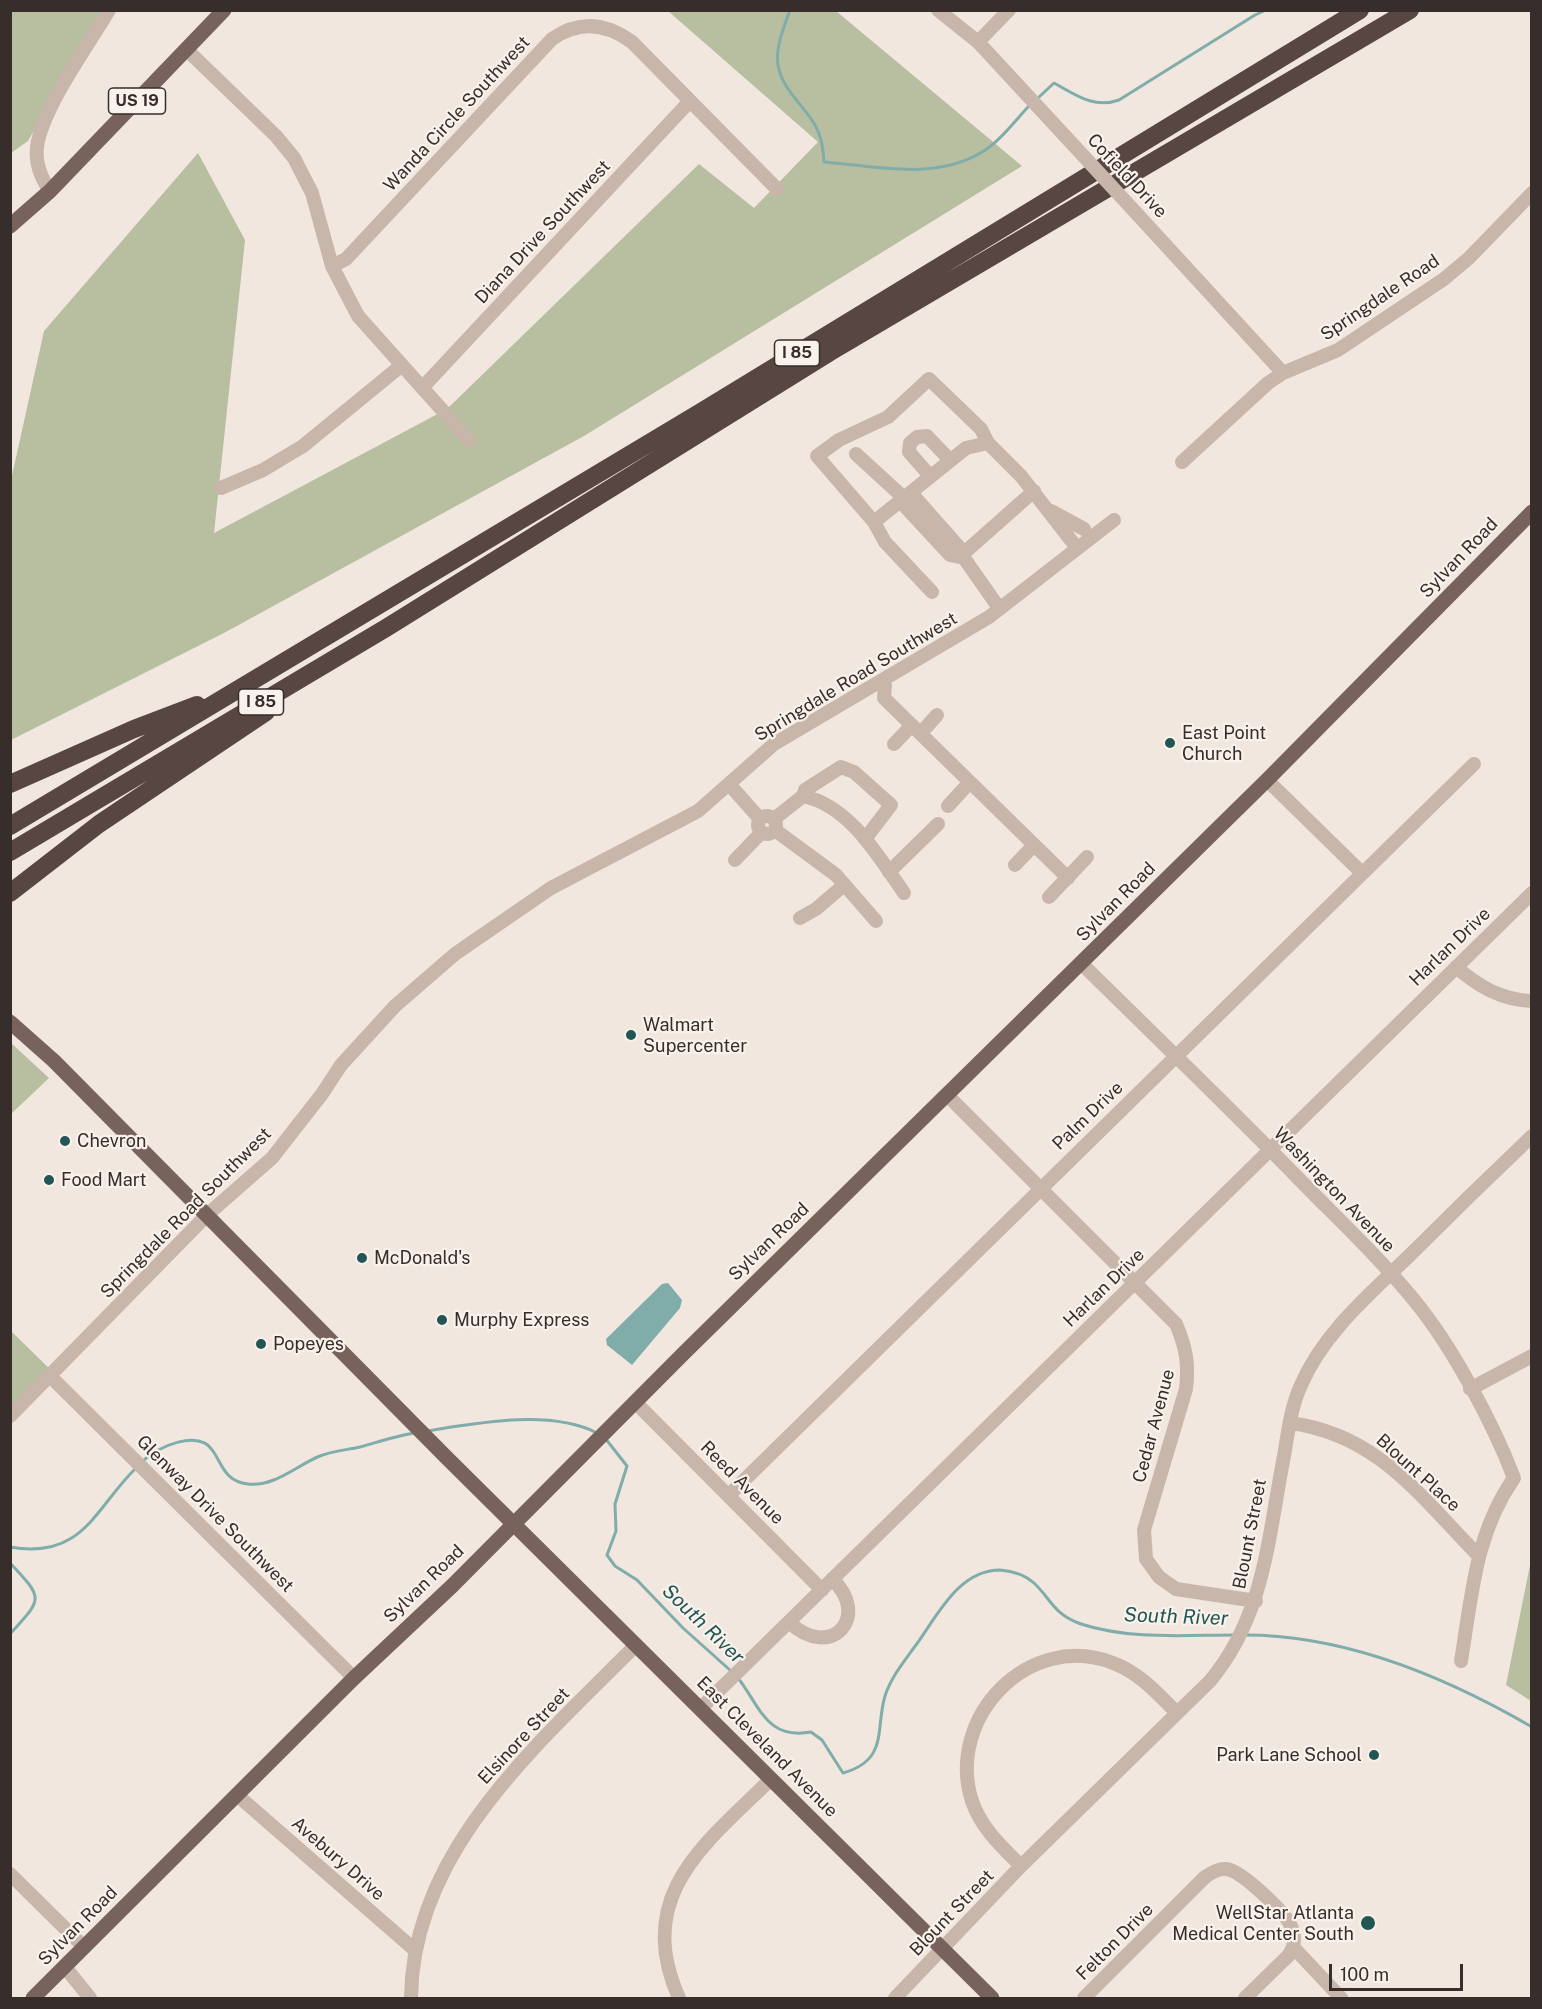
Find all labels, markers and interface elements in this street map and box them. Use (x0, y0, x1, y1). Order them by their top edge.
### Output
street label: Wanda Circle Southwest (379, 32, 535, 196)
road number: US 19 (108, 88, 166, 114)
street label: Cofield Drive (1083, 129, 1171, 223)
street label: Diana Drive Southwest (471, 156, 615, 308)
street label: Springdale Road (1317, 250, 1443, 346)
road number: I 85 (774, 340, 820, 366)
street label: Sylvan Road (1415, 513, 1503, 603)
street label: Springdale Road Southwest (751, 608, 961, 746)
road number: I 85 (238, 689, 284, 715)
place label: East Point Church (1182, 722, 1266, 764)
marker: East Point Church (1163, 736, 1177, 750)
street label: Sylvan Road (1072, 858, 1160, 946)
street label: Harlan Drive (1405, 903, 1495, 991)
place label: Walmart Supercenter (643, 1014, 747, 1056)
marker: Walmart Supercenter (624, 1028, 638, 1042)
street label: Palm Drive (1048, 1077, 1128, 1155)
street label: Springdale Road Southwest (96, 1123, 276, 1303)
street label: Washington Avenue (1269, 1123, 1399, 1257)
place label: Chevron (77, 1130, 146, 1152)
marker: Chevron (58, 1134, 72, 1148)
place label: Food Mart (61, 1169, 146, 1191)
marker: Food Mart (42, 1173, 56, 1187)
street label: Sylvan Road (724, 1198, 814, 1286)
street label: Harlan Drive (1059, 1244, 1149, 1332)
place label: McDonald's (374, 1247, 470, 1269)
marker: McDonald's (355, 1251, 369, 1265)
place label: Murphy Express (454, 1309, 589, 1331)
marker: Murphy Express (435, 1313, 449, 1327)
place label: Popeyes (273, 1333, 344, 1355)
marker: Popeyes (254, 1337, 268, 1351)
street label: Cedar Avenue (1128, 1367, 1180, 1485)
street label: Blount Place (1371, 1430, 1465, 1516)
street label: Glenway Drive Southwest (132, 1431, 298, 1597)
street label: Reed Avenue (696, 1437, 788, 1529)
street label: Blount Street (1229, 1477, 1271, 1591)
street label: Sylvan Road (379, 1540, 469, 1628)
water label: South River (657, 1579, 749, 1669)
water label: South River (1123, 1603, 1229, 1631)
street label: East Cleveland Avenue (692, 1672, 842, 1822)
street label: Elsinore Street (474, 1683, 574, 1789)
place label: Park Lane School (1216, 1744, 1362, 1766)
marker: Park Lane School (1367, 1748, 1381, 1762)
street label: Avebury Drive (287, 1813, 389, 1905)
street label: Blount Street (905, 1865, 999, 1961)
street label: Sylvan Road (34, 1882, 122, 1970)
street label: Felton Drive (1072, 1899, 1158, 1985)
place label: WellStar Atlanta Medical Center South (1172, 1902, 1354, 1944)
marker: WellStar Atlanta Medical Center South (1359, 1914, 1377, 1932)
scale bar (1332, 1952, 1466, 1990)
text: 100 m (1340, 1964, 1389, 1985)

